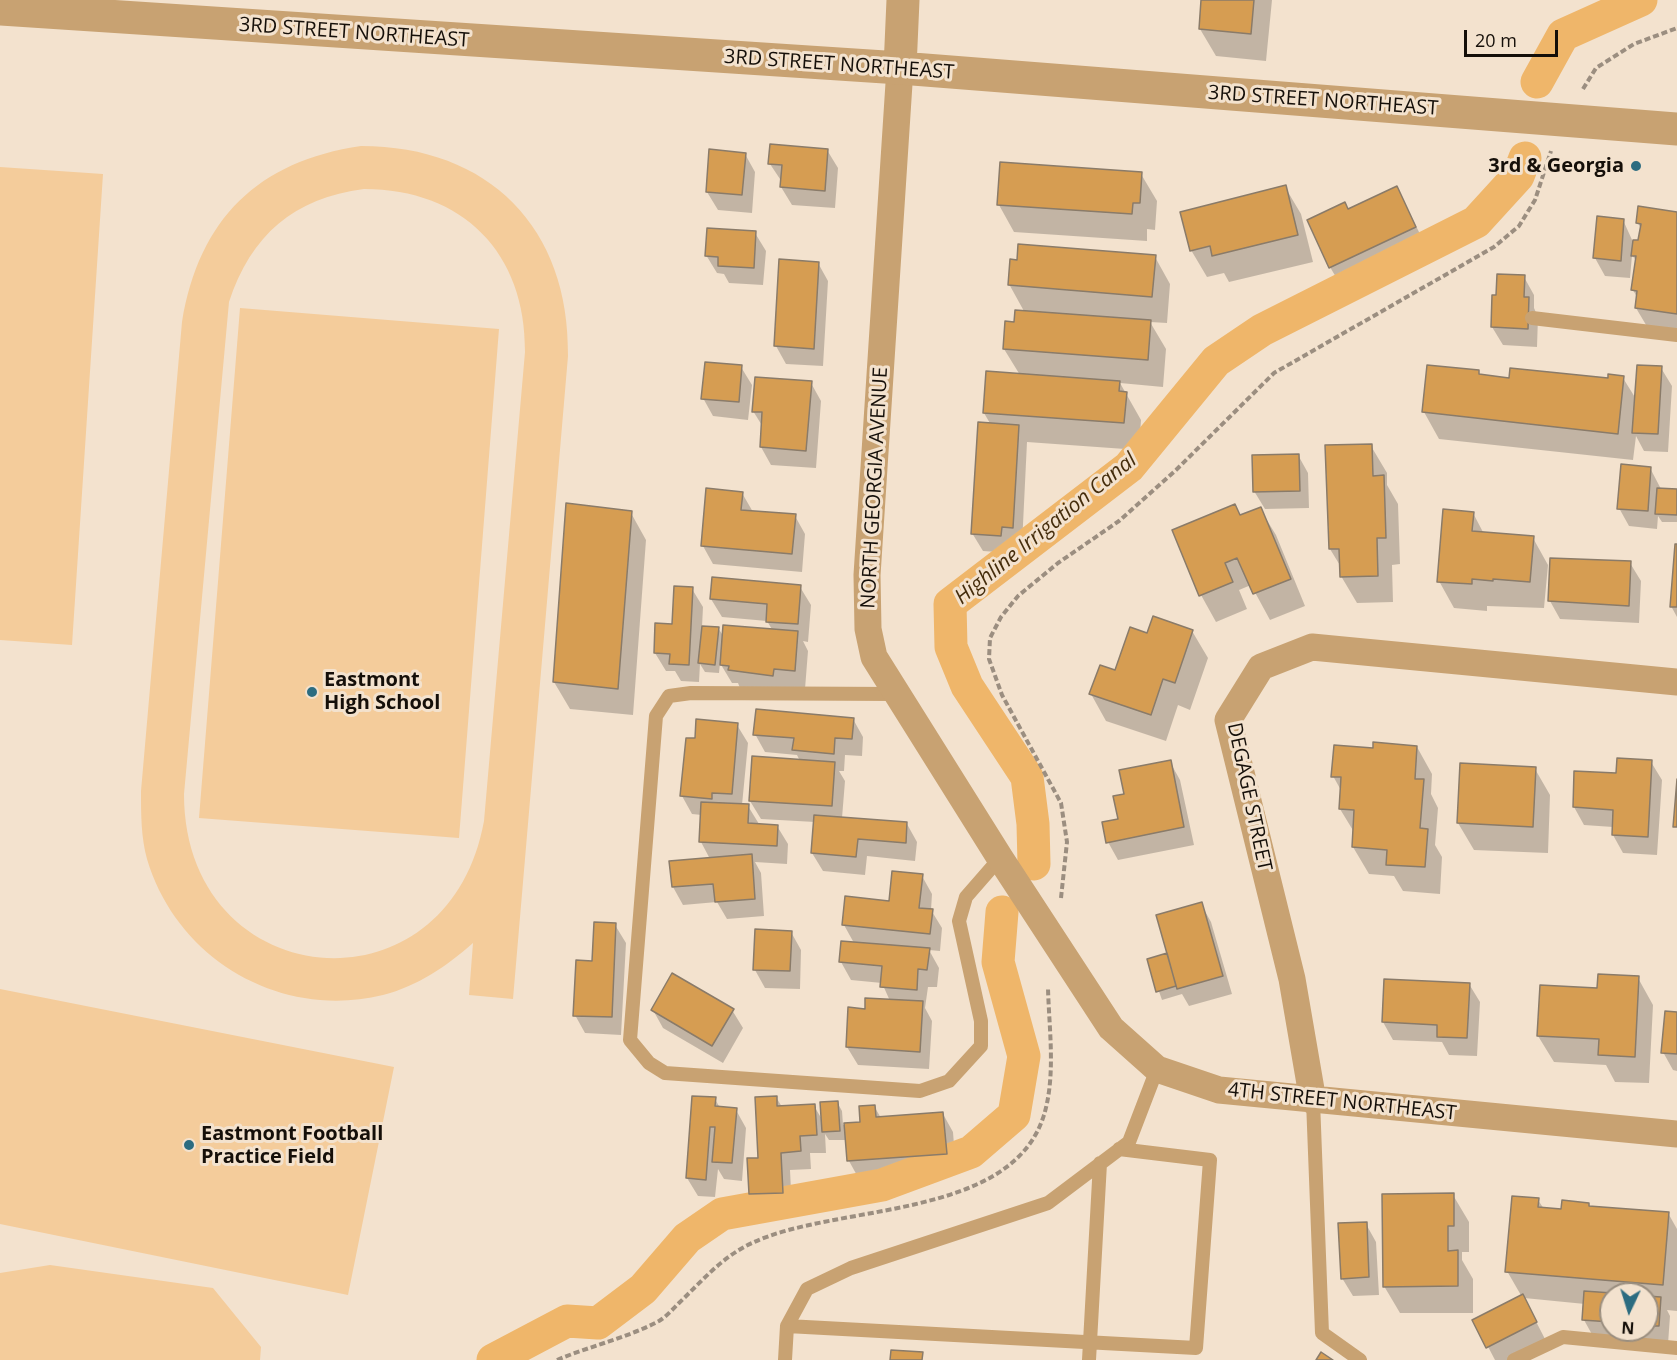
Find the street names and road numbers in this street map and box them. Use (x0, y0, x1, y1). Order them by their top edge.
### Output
street label: 3RD STREET NORTHEAST (238, 13, 470, 53)
street label: 3RD STREET NORTHEAST (723, 45, 955, 85)
street label: 3RD STREET NORTHEAST (1207, 81, 1439, 121)
street label: NORTH GEORGIA AVENUE (857, 367, 893, 609)
street label: DEGAGE STREET (1222, 721, 1276, 873)
street label: 4TH STREET NORTHEAST (1227, 1078, 1457, 1126)

